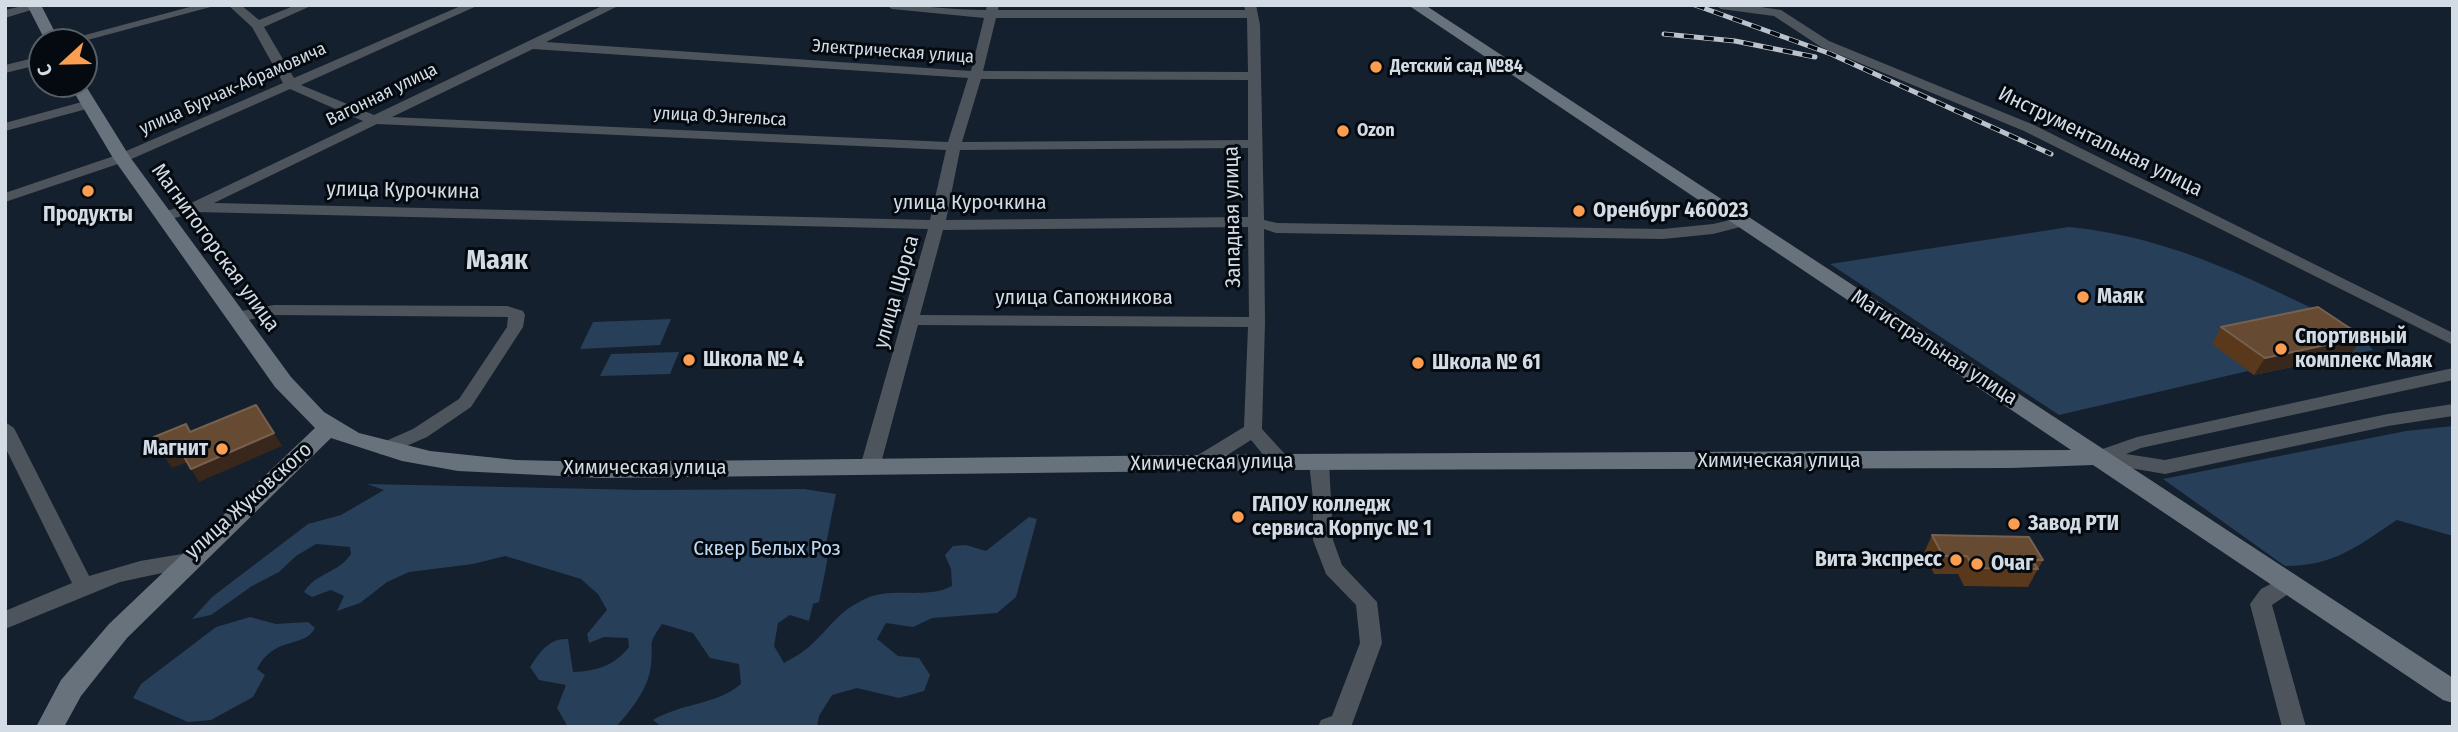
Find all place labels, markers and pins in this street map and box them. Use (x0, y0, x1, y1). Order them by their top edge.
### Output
place label: Детский сад №84 (1390, 56, 1523, 78)
marker: Детский сад №84 (1368, 59, 1384, 75)
place label: Ozon (1357, 120, 1395, 142)
marker: Ozon (1335, 123, 1351, 139)
marker: Продукты (80, 183, 96, 199)
place label: Оренбург 460023 (1593, 198, 1748, 224)
place label: Продукты (43, 202, 133, 228)
marker: Оренбург 460023 (1571, 203, 1587, 219)
place label: Маяк (2097, 284, 2144, 310)
marker: Маяк (2075, 289, 2091, 305)
place label: Спортивный комплекс Маяк (2295, 324, 2432, 374)
marker: Спортивный комплекс Маяк (2273, 341, 2289, 357)
place label: Школа № 4 (703, 347, 804, 373)
place label: Школа № 61 (1432, 350, 1541, 376)
marker: Школа № 4 (681, 352, 697, 368)
marker: Школа № 61 (1410, 355, 1426, 371)
place label: Магнит (143, 436, 208, 462)
marker: Магнит (214, 441, 230, 457)
place label: ГАПОУ колледж сервиса Корпус № 1 (1252, 492, 1432, 542)
marker: ГАПОУ колледж сервиса Корпус № 1 (1230, 509, 1246, 525)
place label: Завод РТИ (2028, 511, 2119, 537)
marker: Завод РТИ (2006, 516, 2022, 532)
place label: Вита Экспресс (1815, 547, 1942, 573)
place label: Очаг (1991, 551, 2033, 577)
marker: Вита Экспресс (1948, 552, 1964, 568)
marker: Очаг (1969, 556, 1985, 572)

